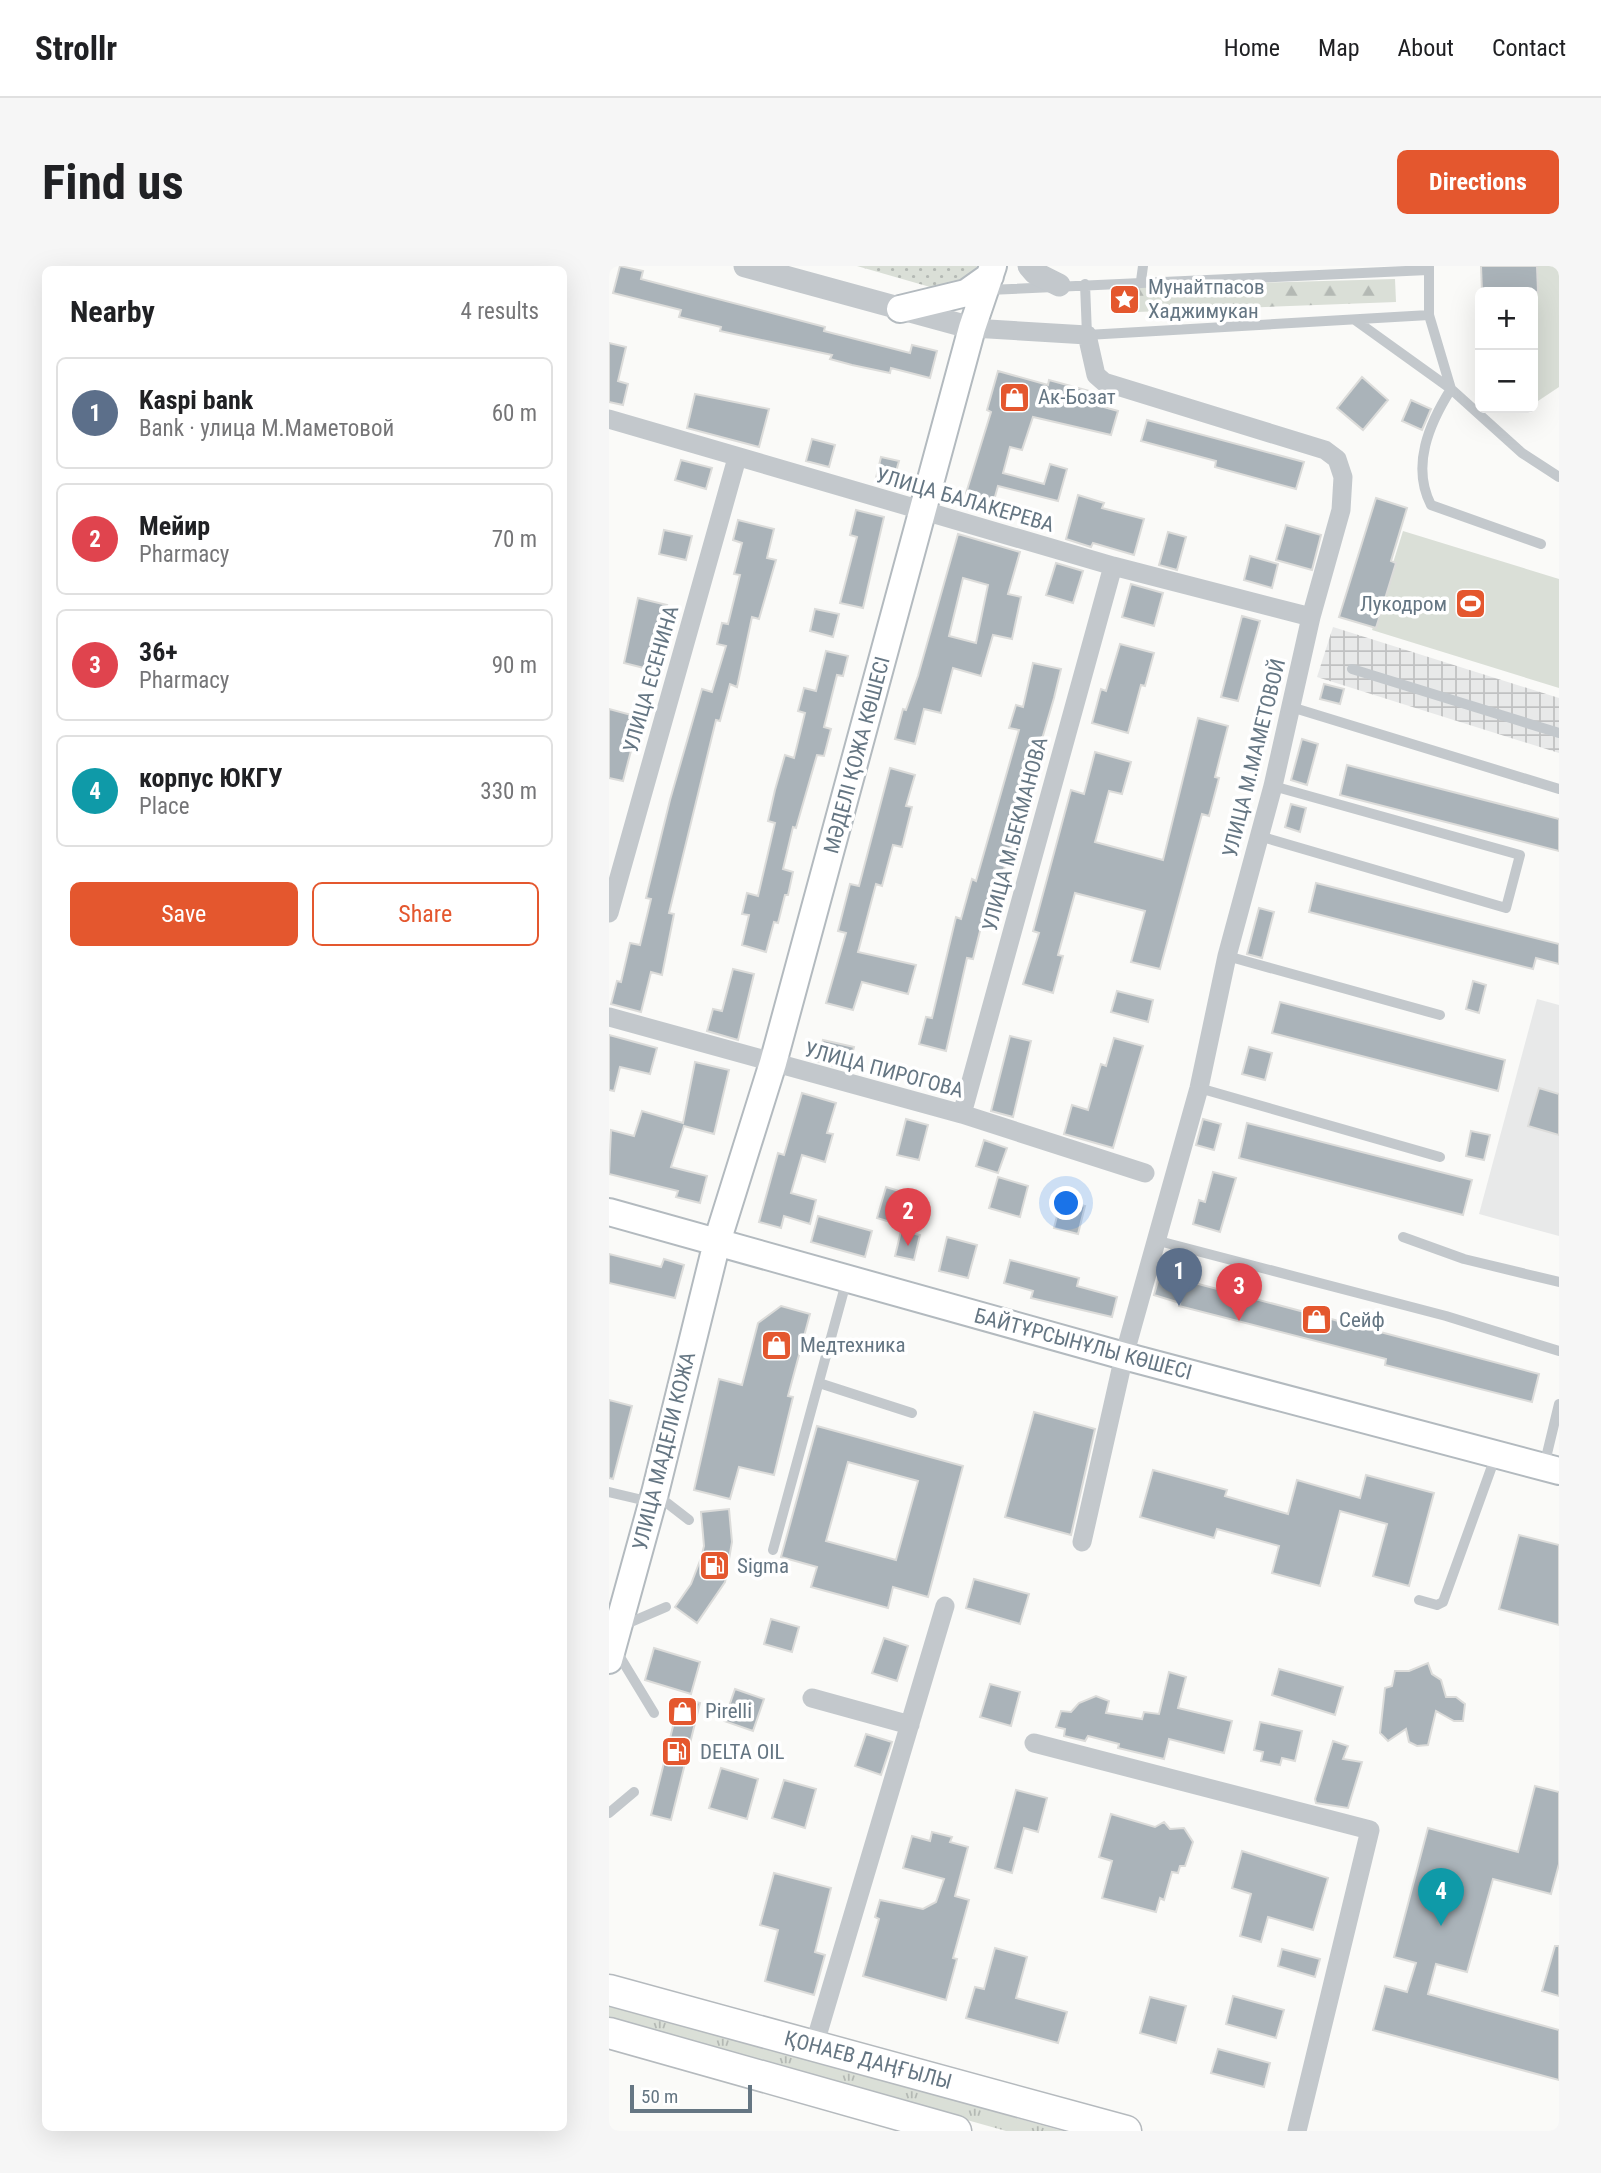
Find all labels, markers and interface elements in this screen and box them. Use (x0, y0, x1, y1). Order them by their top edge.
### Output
text: Strollr (35, 29, 117, 68)
text: Home (1224, 34, 1280, 62)
text: Map (1318, 34, 1360, 62)
text: About (1398, 34, 1454, 62)
text: Contact (1492, 34, 1566, 62)
button: Directions (1397, 150, 1559, 214)
text: Find us (42, 154, 184, 211)
place label: Мунайтпасов Хаджимукан (1148, 275, 1265, 323)
place icon: Мунайтпасов Хаджимукан (1108, 282, 1142, 316)
map controls (1475, 287, 1538, 413)
button: + (1475, 287, 1538, 350)
text: Nearby (70, 294, 155, 329)
text: 4 results (461, 298, 539, 325)
button: − (1475, 350, 1538, 413)
shop icon: Ак-Бозат (998, 380, 1032, 414)
text: Kaspi bank (139, 385, 253, 415)
place label: Ак-Бозат (1038, 385, 1116, 409)
text: 1 (89, 400, 101, 427)
text: 60 m (492, 400, 537, 427)
text: Bank · улица М.Маметовой (139, 415, 394, 442)
street label: УЛИЦА БАЛАКЕРЕВА (873, 463, 1057, 537)
text: Мейир (139, 511, 210, 541)
text: 2 (89, 526, 101, 553)
text: 70 m (492, 526, 537, 553)
text: Pharmacy (139, 541, 229, 568)
sports icon: Лукодром (1453, 587, 1487, 621)
place label: Лукодром (1360, 592, 1447, 616)
street label: УЛИЦА ЕСЕНИНА (619, 603, 683, 755)
text: 36+ (139, 637, 178, 667)
text: 3 (89, 652, 101, 679)
text: 90 m (492, 652, 537, 679)
street label: МӘДЕЛІ ҚОЖА КӨШЕСІ (819, 654, 895, 856)
street label: УЛИЦА М.МАМЕТОВОЙ (1218, 656, 1290, 860)
text: Pharmacy (139, 667, 229, 694)
street label: УЛИЦА М.БЕКМАНОВА (978, 734, 1052, 934)
text: корпус ЮКГУ (139, 763, 282, 793)
text: 4 (89, 778, 101, 805)
text: 330 m (480, 778, 537, 805)
text: Place (139, 793, 189, 820)
button: Save (70, 882, 298, 946)
button: Share (312, 882, 539, 946)
street label: УЛИЦА ПИРОГОВА (802, 1037, 966, 1103)
your location (1049, 1186, 1083, 1220)
pin: 2 (885, 1188, 931, 1246)
pin: 1 (1156, 1248, 1202, 1306)
pin: 3 (1216, 1263, 1262, 1321)
street label: БАЙТҰРСЫНҰЛЫ КӨШЕСІ (972, 1303, 1194, 1385)
shop icon: Сейф (1299, 1303, 1333, 1337)
place label: Сейф (1339, 1308, 1385, 1332)
shop icon: Медтехника (760, 1328, 794, 1362)
place label: Медтехника (800, 1333, 905, 1357)
street label: УЛИЦА МАДЕЛИ КОЖА (628, 1349, 700, 1553)
fuel station icon: Sigma (697, 1549, 731, 1583)
place label: Sigma (737, 1554, 789, 1578)
shop icon: Pirelli (665, 1694, 699, 1728)
place label: Pirelli (705, 1699, 752, 1723)
fuel station icon: DELTA OIL (660, 1735, 694, 1769)
place label: DELTA OIL (700, 1740, 785, 1764)
pin: 4 (1418, 1868, 1464, 1926)
street label: ҚОНАЕВ ДАҢҒЫЛЫ (782, 2026, 954, 2094)
scale bar (630, 2082, 753, 2114)
text: 50 m (641, 2085, 678, 2108)

